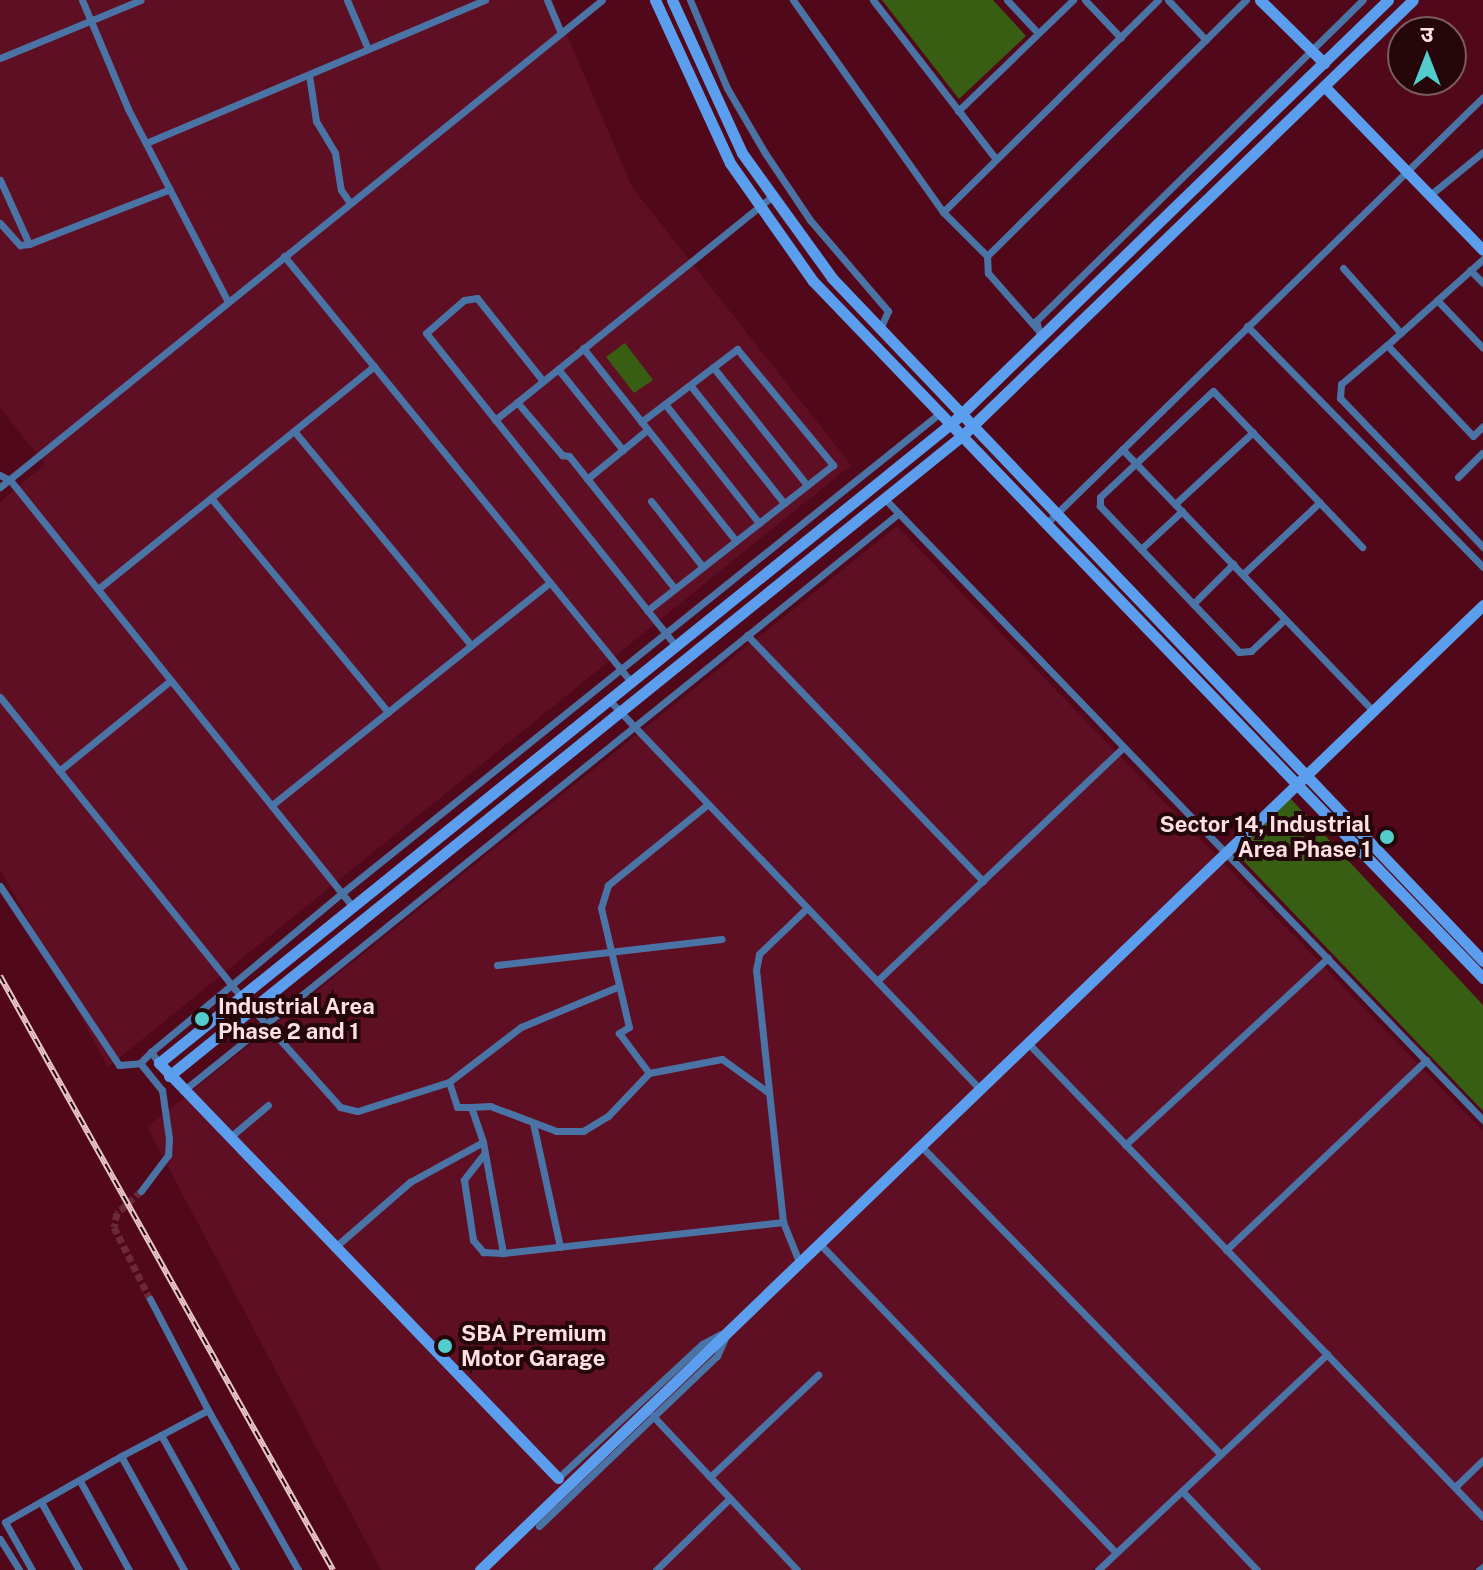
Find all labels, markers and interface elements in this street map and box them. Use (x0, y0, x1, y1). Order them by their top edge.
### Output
north arrow (1387, 16, 1467, 96)
text: उ (1421, 21, 1433, 47)
place label: Sector 14, Industrial Area Phase 1 (1160, 811, 1371, 862)
marker: Sector 14, Industrial Area Phase 1 (1378, 828, 1396, 846)
place label: Industrial Area Phase 2 and 1 (218, 993, 375, 1044)
marker: Industrial Area Phase 2 and 1 (193, 1010, 211, 1028)
place label: SBA Premium Motor Garage (461, 1320, 606, 1372)
marker: SBA Premium Motor Garage (436, 1337, 454, 1355)

